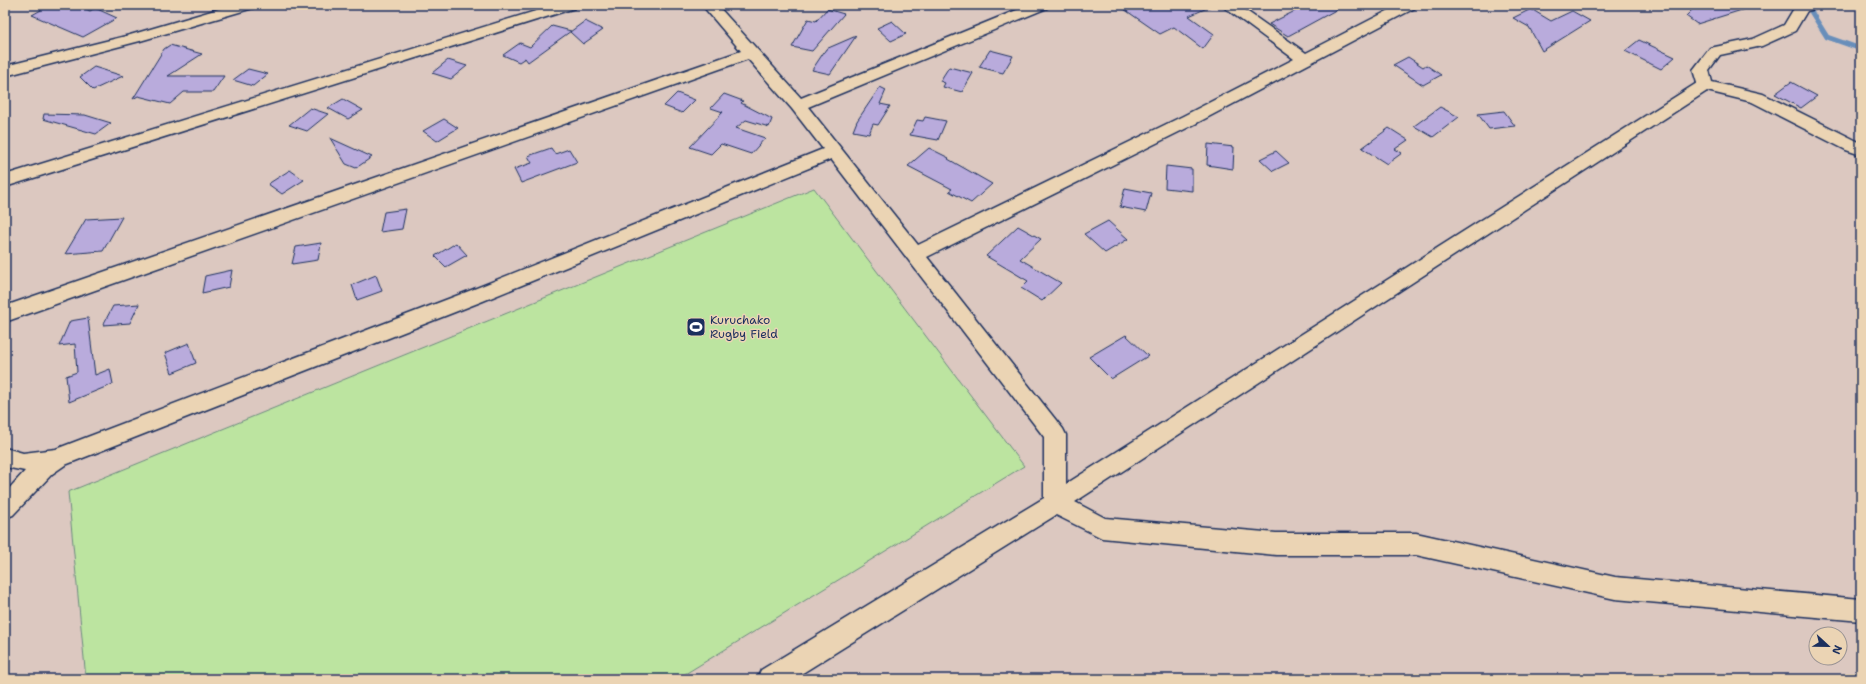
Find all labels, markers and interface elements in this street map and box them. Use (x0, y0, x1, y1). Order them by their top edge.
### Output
place label: Kuruchako Rugby Field (710, 312, 778, 342)
sports icon: Kuruchako Rugby Field (685, 316, 707, 338)
north arrow (1808, 626, 1848, 666)
text: N (1828, 643, 1845, 657)

